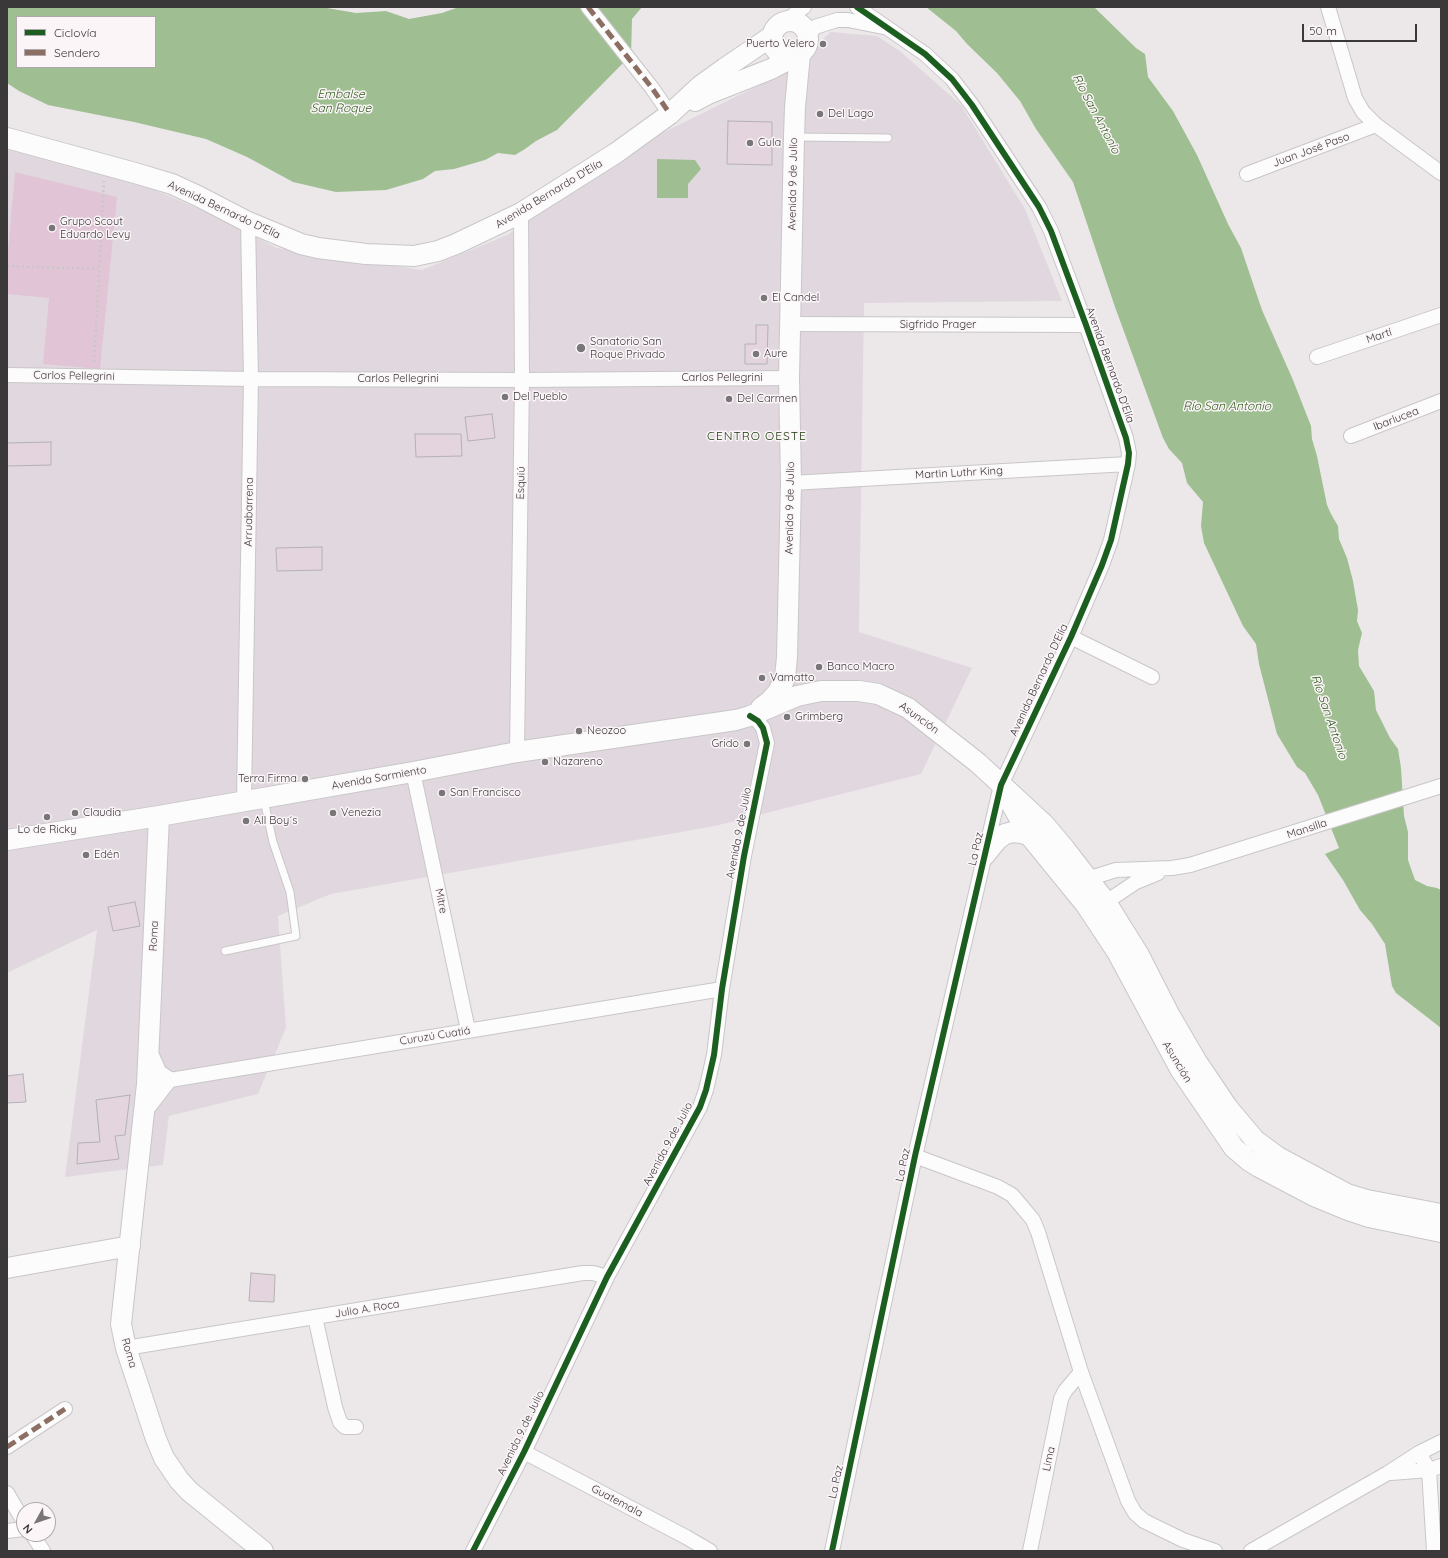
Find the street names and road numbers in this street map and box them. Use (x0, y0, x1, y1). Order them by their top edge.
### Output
street label: Juan José Paso (1271, 130, 1351, 170)
street label: Avenida 9 de Julio (786, 137, 800, 231)
street label: Avenida Bernardo D'Elía (493, 157, 605, 231)
street label: Avenida Bernardo D'Elía (166, 178, 282, 242)
street label: Avenida Bernardo D'Elía (1083, 305, 1137, 425)
street label: Sigfrido Prager (900, 318, 976, 332)
street label: Martí (1365, 326, 1393, 346)
street label: Carlos Pellegrini (33, 369, 115, 383)
street label: Carlos Pellegrini (681, 371, 763, 385)
street label: Carlos Pellegrini (357, 372, 439, 386)
street label: Ibarlucea (1371, 404, 1421, 434)
street label: Avenida 9 de Julio (783, 461, 797, 555)
street label: Martin Luthr King (915, 464, 1003, 482)
street label: Esquiú (514, 466, 528, 500)
street label: Arruabarrena (242, 477, 256, 547)
street label: Avenida Bernardo D'Elía (1007, 622, 1071, 738)
street label: Asunción (897, 699, 941, 737)
street label: Avenida Sarmiento (330, 763, 428, 793)
street label: Avenida 9 de Julio (724, 786, 754, 880)
street label: Mansilla (1285, 816, 1329, 842)
street label: La Paz (966, 831, 986, 867)
street label: Mitre (432, 887, 450, 915)
street label: Roma (147, 920, 161, 952)
street label: Curuzú Cuatiá (399, 1024, 471, 1048)
street label: Asunción (1160, 1039, 1194, 1085)
street label: Avenida 9 de Julio (640, 1100, 696, 1188)
street label: La Paz (893, 1147, 913, 1183)
street label: Julio A. Roca (334, 1297, 400, 1321)
street label: Roma (118, 1336, 140, 1370)
street label: Avenida 9 de Julio (495, 1388, 547, 1478)
street label: Lima (1040, 1445, 1058, 1473)
street label: La Paz (826, 1464, 846, 1500)
street label: Guatemala (589, 1482, 645, 1520)

